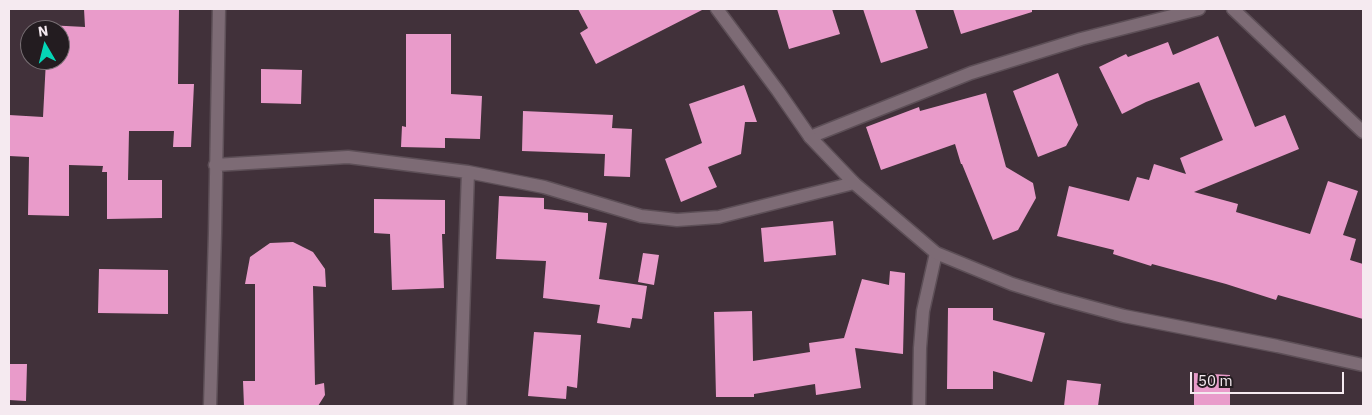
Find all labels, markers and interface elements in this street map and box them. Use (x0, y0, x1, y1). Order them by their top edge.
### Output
north arrow (20, 20, 70, 70)
text: N (37, 22, 49, 41)
scale bar (1192, 362, 1346, 394)
text: 50 m (1198, 371, 1233, 390)

